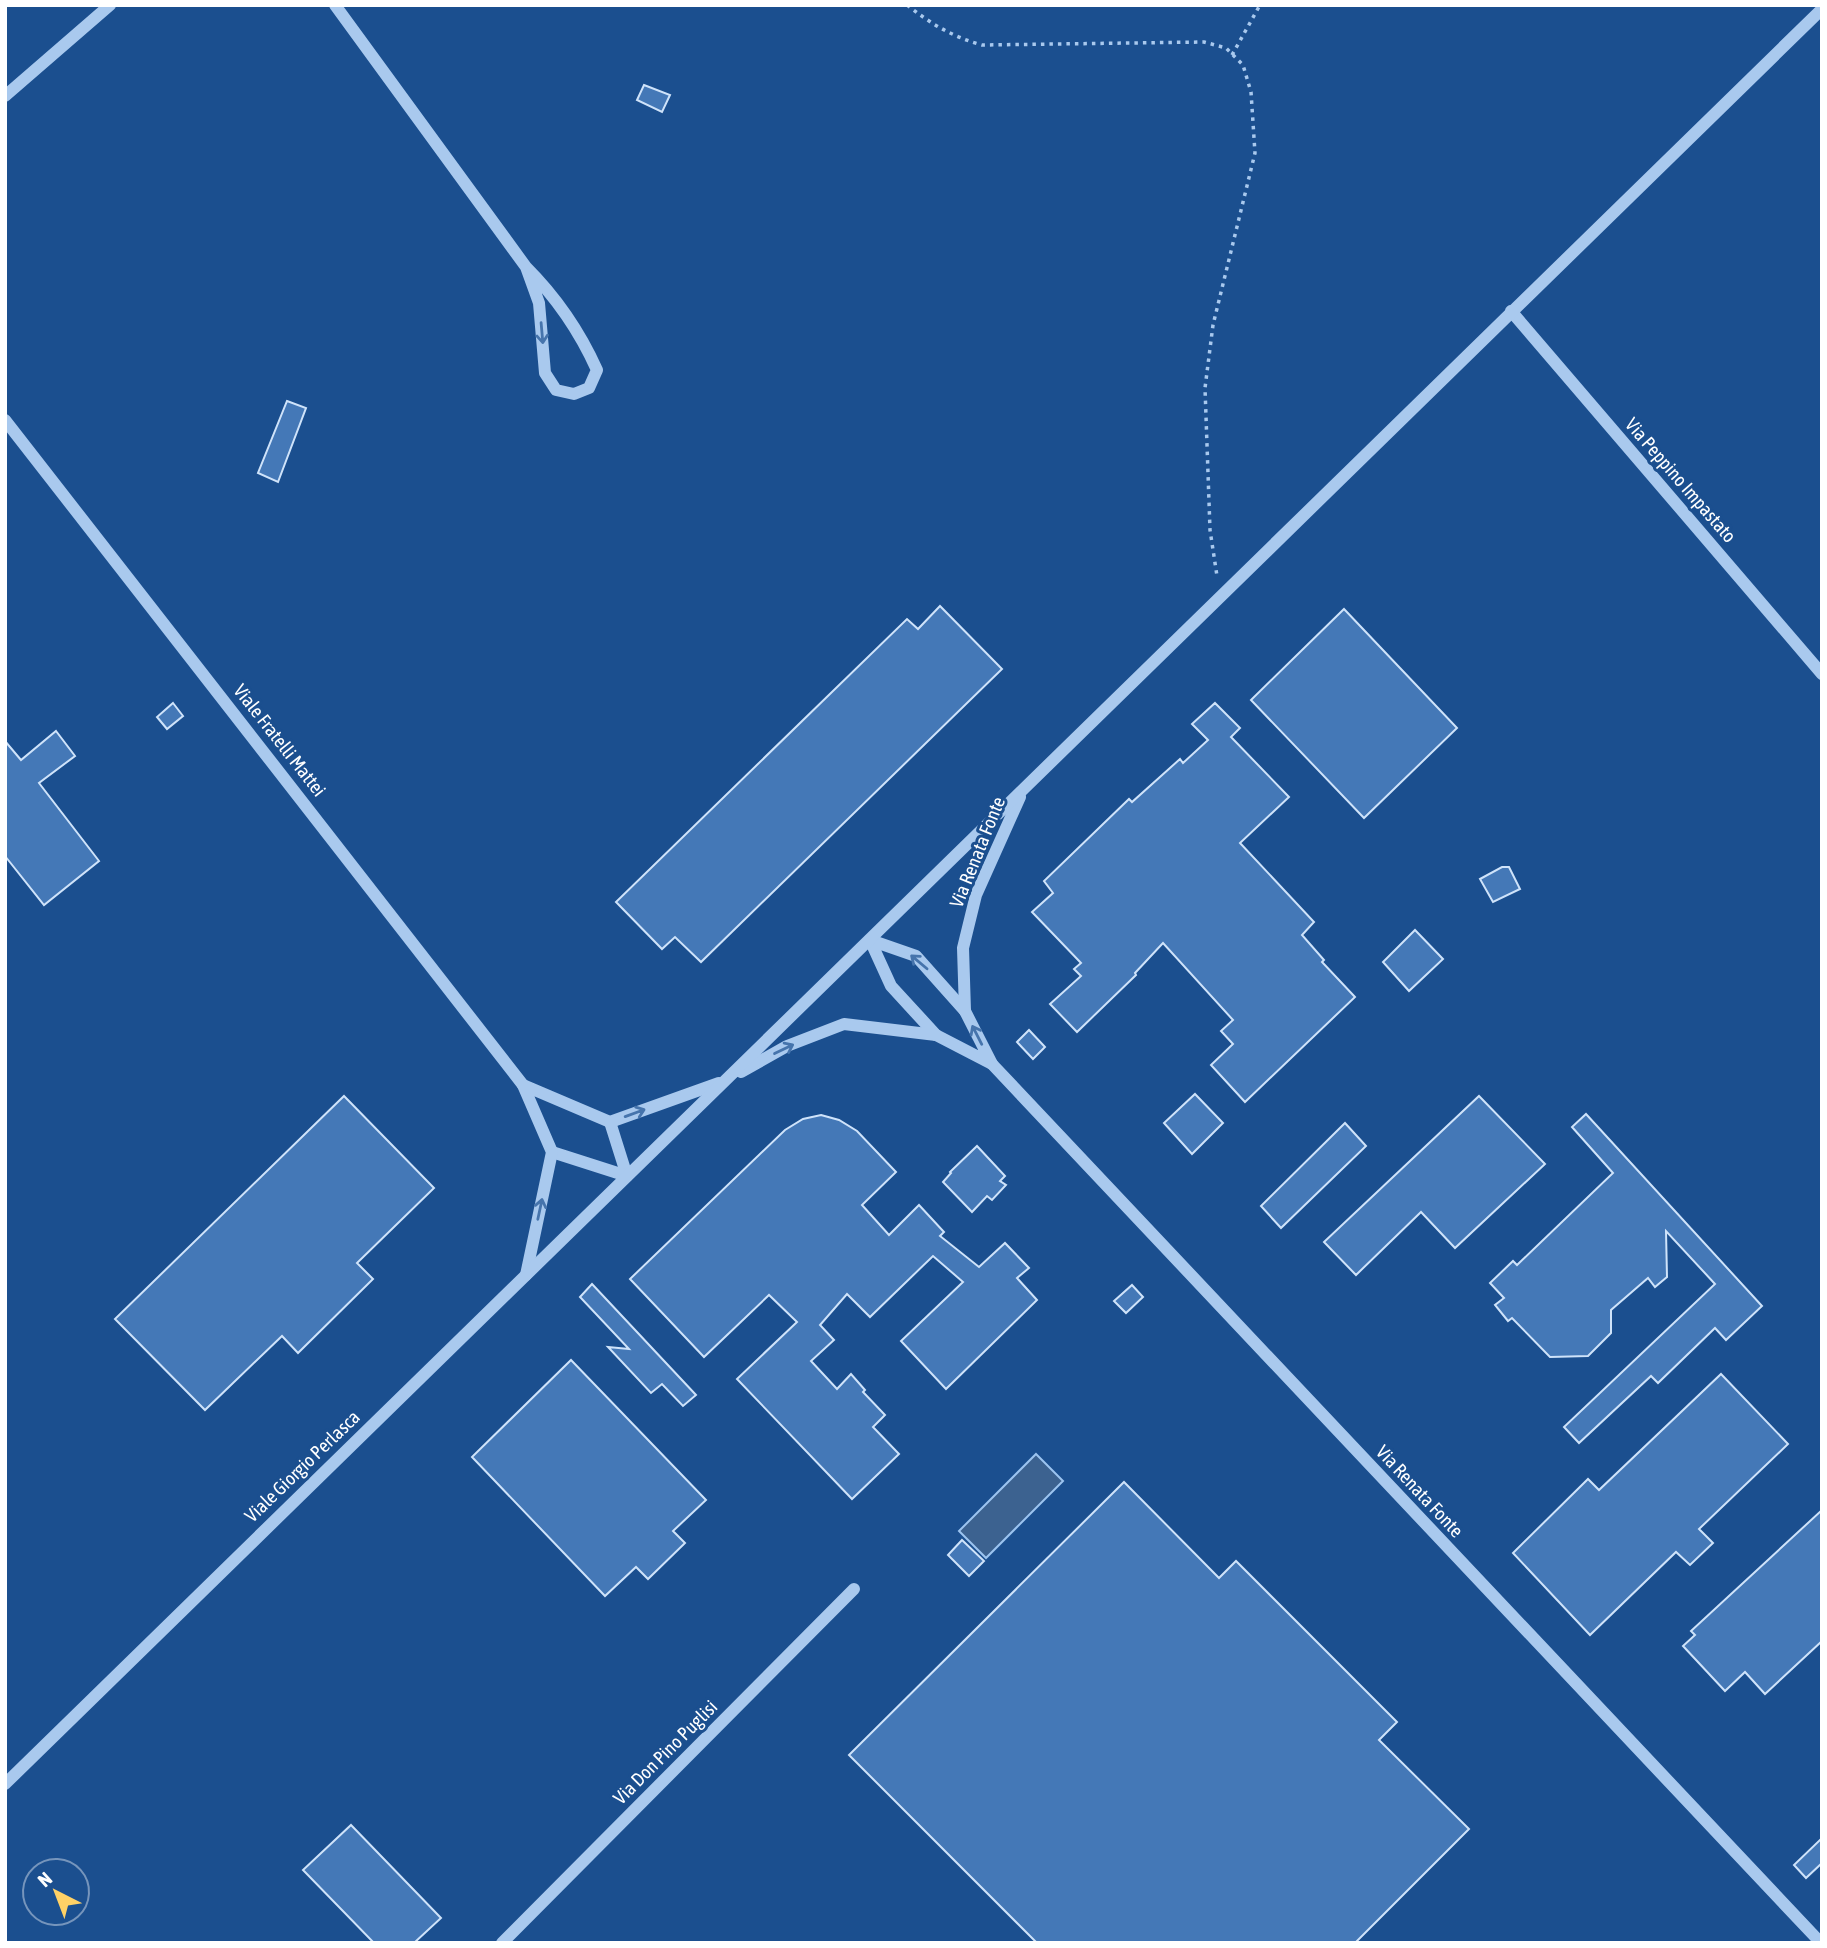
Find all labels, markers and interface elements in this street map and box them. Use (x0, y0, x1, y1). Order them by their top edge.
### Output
one-way arrow (536, 321, 549, 344)
street label: Via Peppino Impastato (1621, 413, 1741, 547)
street label: Viale Fratelli Mattei (229, 680, 331, 800)
street label: Via Renata Fonte (945, 793, 1009, 911)
one-way arrow (910, 954, 928, 970)
one-way arrow (970, 1025, 984, 1046)
one-way arrow (773, 1041, 794, 1055)
one-way arrow (624, 1106, 646, 1118)
one-way arrow (533, 1198, 547, 1221)
street label: Viale Giorgio Perlasca (240, 1406, 364, 1526)
street label: Via Renata Fonte (1372, 1441, 1468, 1541)
street label: Via Don Pino Puglisi (609, 1696, 721, 1808)
north arrow (21, 1857, 91, 1927)
text: N (33, 1867, 56, 1891)

